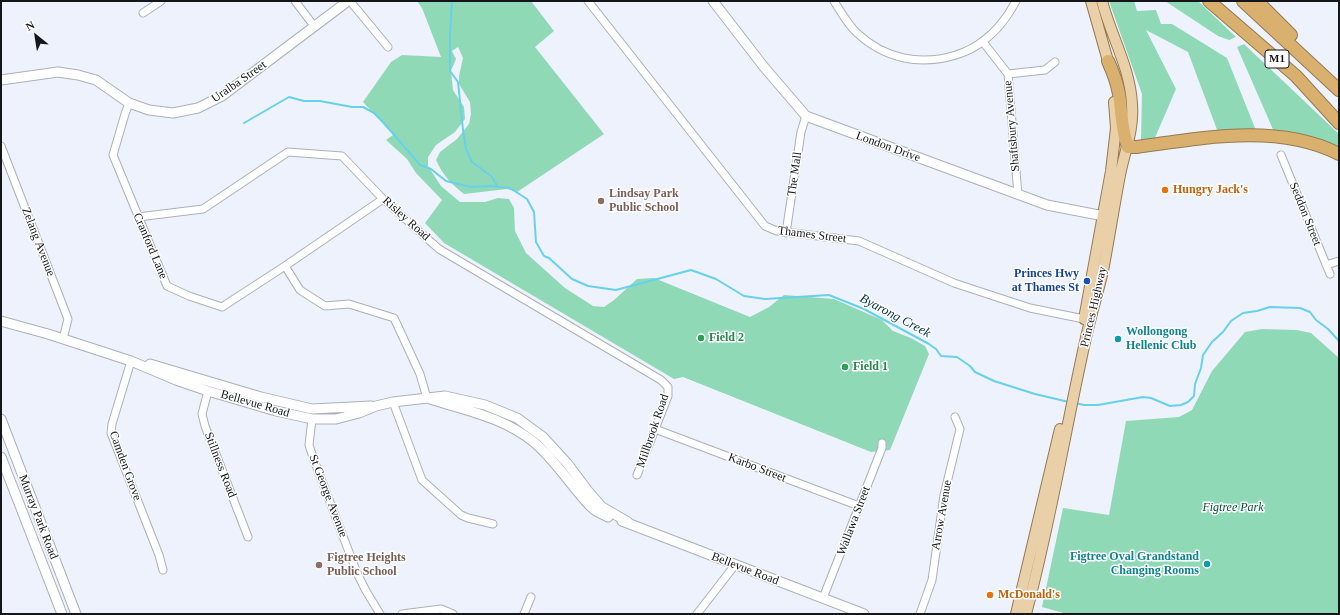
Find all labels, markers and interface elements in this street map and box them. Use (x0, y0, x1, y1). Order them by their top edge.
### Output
north arrow (16, 16, 56, 56)
text: N (24, 18, 36, 33)
road number: M1 (1265, 50, 1289, 68)
street label: Uralba Street (209, 58, 269, 106)
street label: Shaftsbury Avenue (1001, 80, 1023, 172)
street label: London Drive (854, 129, 922, 165)
street label: The Mall (785, 151, 805, 197)
street label: Seddon Street (1286, 180, 1324, 248)
place label: Hungry Jack's (1173, 183, 1248, 197)
marker: Hungry Jack's (1160, 185, 1170, 195)
place label: Lindsay Park Public School (609, 187, 679, 215)
street label: Risley Road (379, 194, 433, 244)
marker: Lindsay Park Public School (596, 196, 606, 206)
street label: Zelang Avenue (18, 205, 58, 279)
street label: Cranford Lane (130, 211, 170, 281)
street label: Thames Street (777, 224, 847, 246)
street label: Princes Highway (1078, 265, 1110, 349)
place label: Princes Hwy at Thames St (1012, 267, 1079, 295)
marker: Princes Hwy at Thames St (1082, 276, 1092, 286)
water label: Byarong Creek (857, 291, 933, 341)
place label: Wollongong Hellenic Club (1126, 325, 1196, 353)
place label: Field 2 (709, 331, 744, 345)
marker: Field 2 (696, 333, 706, 343)
marker: Wollongong Hellenic Club (1113, 334, 1123, 344)
place label: Field 1 (853, 360, 888, 374)
marker: Field 1 (840, 362, 850, 372)
street label: Bellevue Road (219, 387, 291, 421)
street label: Millbrook Road (634, 392, 672, 470)
street label: Camden Grove (106, 429, 144, 503)
street label: Stillness Road (201, 430, 239, 500)
street label: Karbo Street (726, 450, 788, 486)
street label: St George Avenue (306, 453, 350, 539)
street label: Murray Park Road (15, 473, 61, 561)
street label: Arrow Avenue (929, 479, 955, 551)
street label: Wallawa Street (834, 484, 874, 558)
park label: Figtree Park (1202, 501, 1264, 515)
street label: Bellevue Road (709, 550, 781, 588)
place label: Figtree Oval Grandstand Changing Rooms (1070, 550, 1199, 578)
place label: Figtree Heights Public School (327, 551, 406, 579)
marker: Figtree Oval Grandstand Changing Rooms (1202, 559, 1212, 569)
marker: Figtree Heights Public School (314, 560, 324, 570)
place label: McDonald's (998, 588, 1060, 602)
marker: McDonald's (985, 590, 995, 600)

